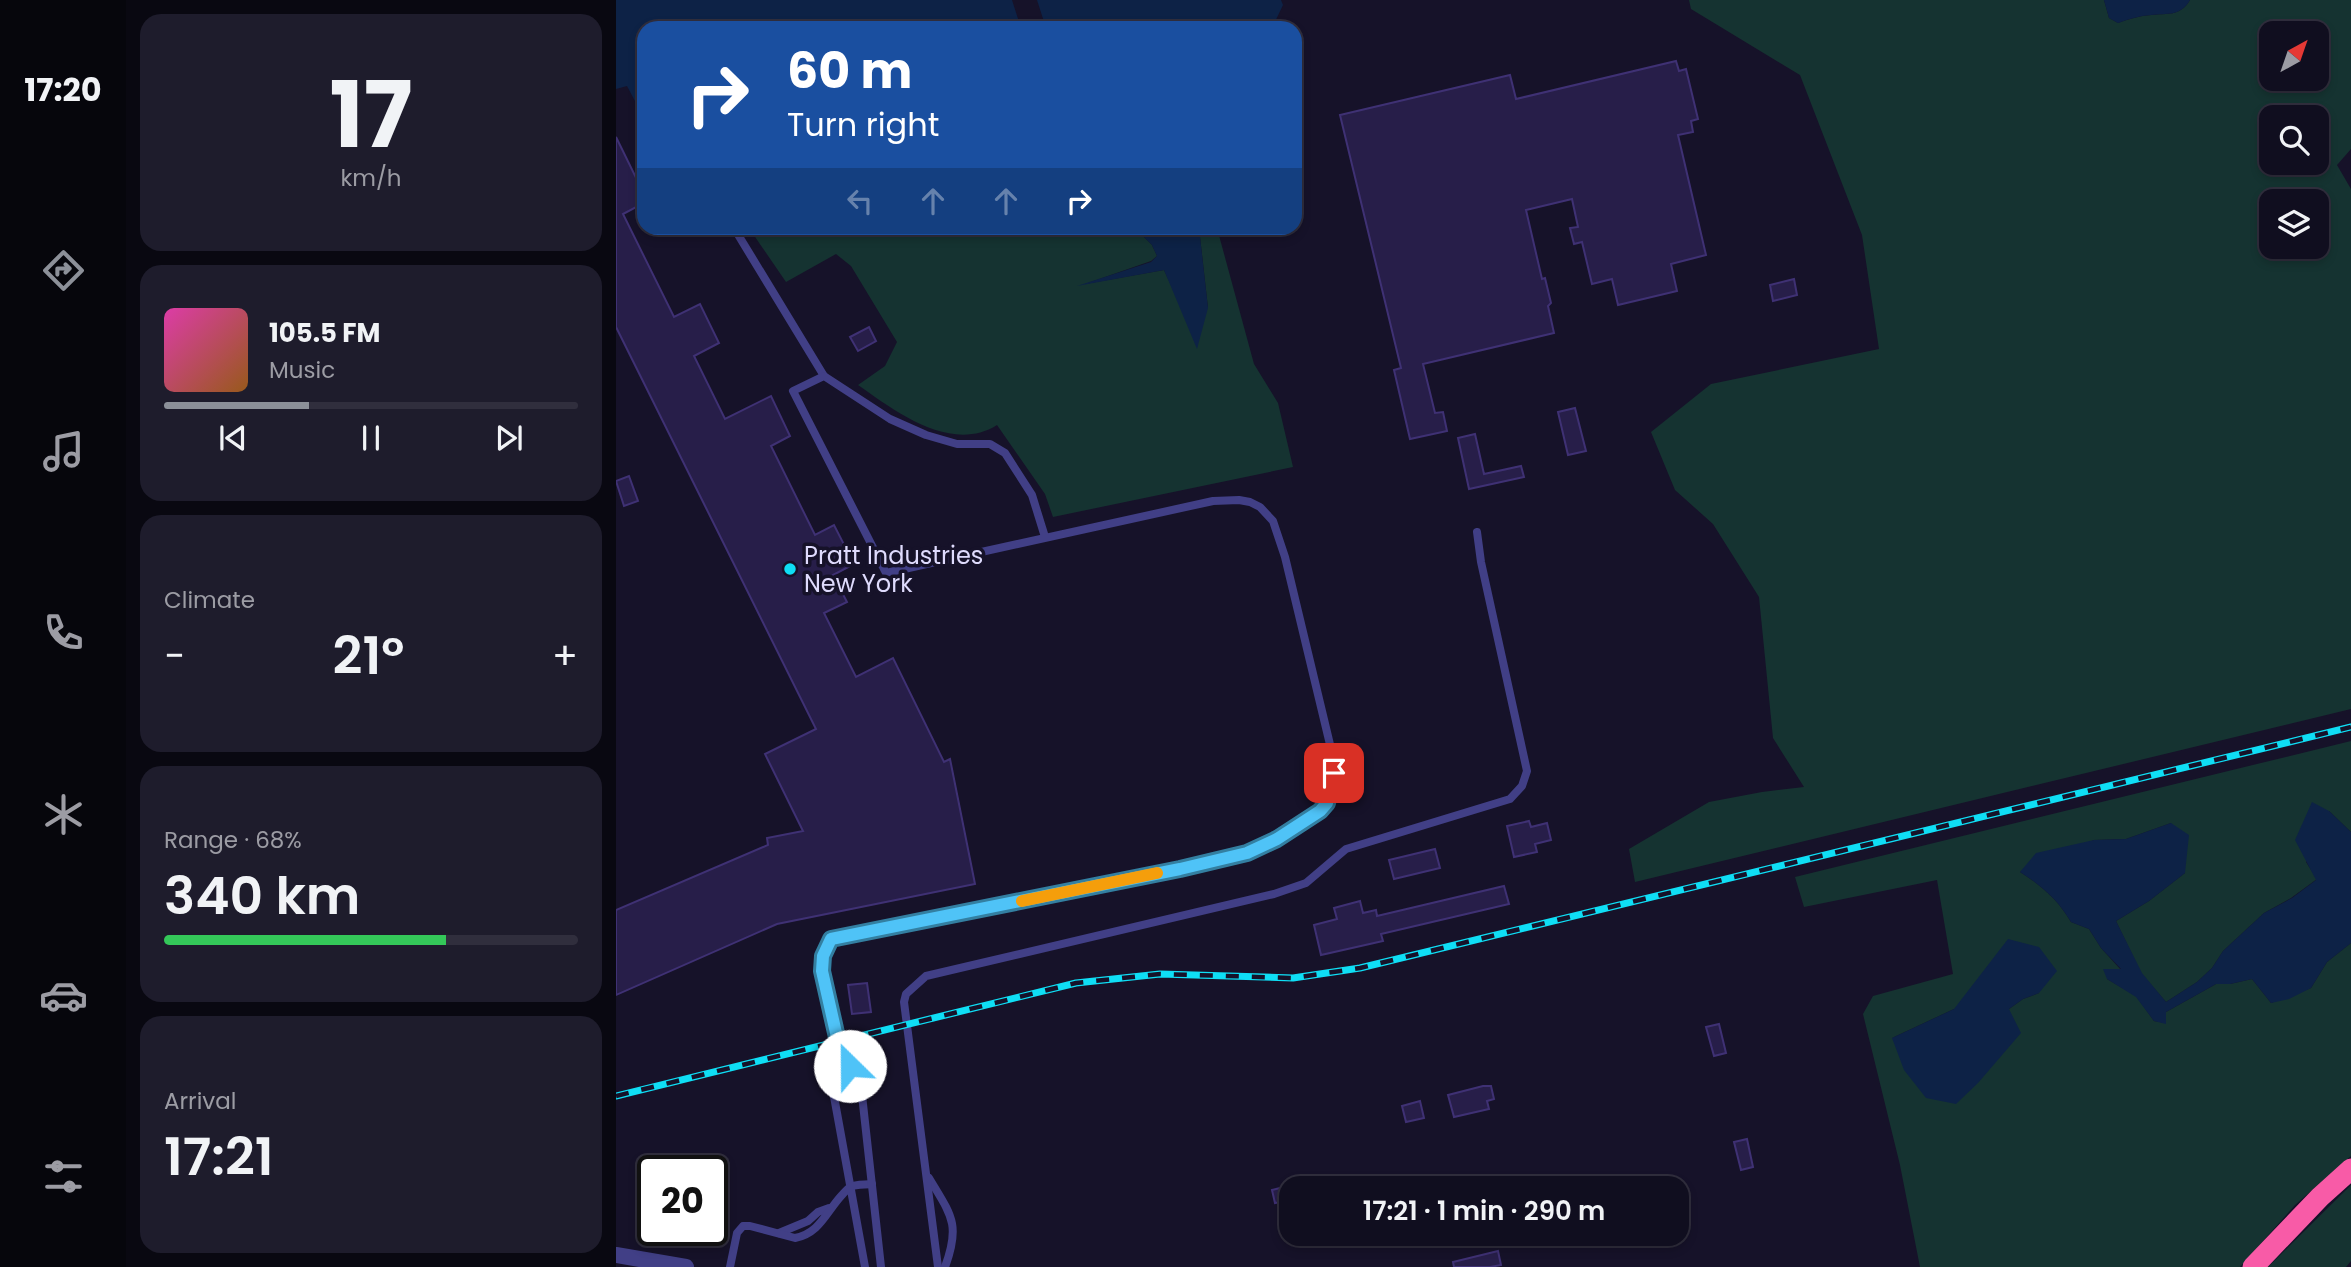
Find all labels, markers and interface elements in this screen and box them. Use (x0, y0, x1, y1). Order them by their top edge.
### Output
north arrow (2259, 21, 2329, 91)
map controls (2259, 21, 2329, 259)
text: 60 m (787, 37, 912, 105)
icon: right (672, 49, 763, 140)
text: 17 (330, 51, 412, 179)
text: 17:20 (24, 67, 102, 112)
text: Turn right (787, 102, 939, 147)
button: search (2259, 105, 2329, 175)
text: km/h (340, 162, 402, 194)
icon: left (841, 182, 879, 220)
icon: ahead (914, 182, 952, 220)
icon: ahead (987, 182, 1025, 220)
icon: right (1060, 182, 1098, 220)
button: layers (2259, 189, 2329, 259)
icon: directions (39, 246, 88, 295)
text: 105.5 FM (269, 315, 380, 351)
text: Music (269, 354, 335, 386)
icon: previous (214, 419, 252, 457)
icon: pause (352, 419, 390, 457)
icon: next (490, 419, 528, 457)
icon: music (39, 427, 88, 476)
place label: Pratt Industries New York (804, 539, 983, 600)
marker: Pratt Industries New York (782, 561, 798, 577)
text: Climate (164, 584, 255, 616)
icon: phone (39, 608, 88, 657)
text: 21° (333, 619, 404, 692)
text: − (164, 629, 185, 682)
text: + (552, 629, 578, 682)
pin (1304, 743, 1364, 803)
icon: arrive (1315, 754, 1353, 792)
icon: climate (39, 790, 88, 839)
text: Range · 68% (164, 824, 302, 856)
text: 340 km (164, 859, 360, 932)
icon: car (39, 971, 88, 1020)
position arrow (813, 1029, 887, 1103)
text: Arrival (164, 1085, 236, 1117)
text: 17:21 (164, 1120, 274, 1193)
icon: filters (39, 1152, 88, 1201)
speed limit sign: 20 (637, 1155, 728, 1246)
text: 17:21 · 1 min · 290 m (1363, 1193, 1605, 1229)

